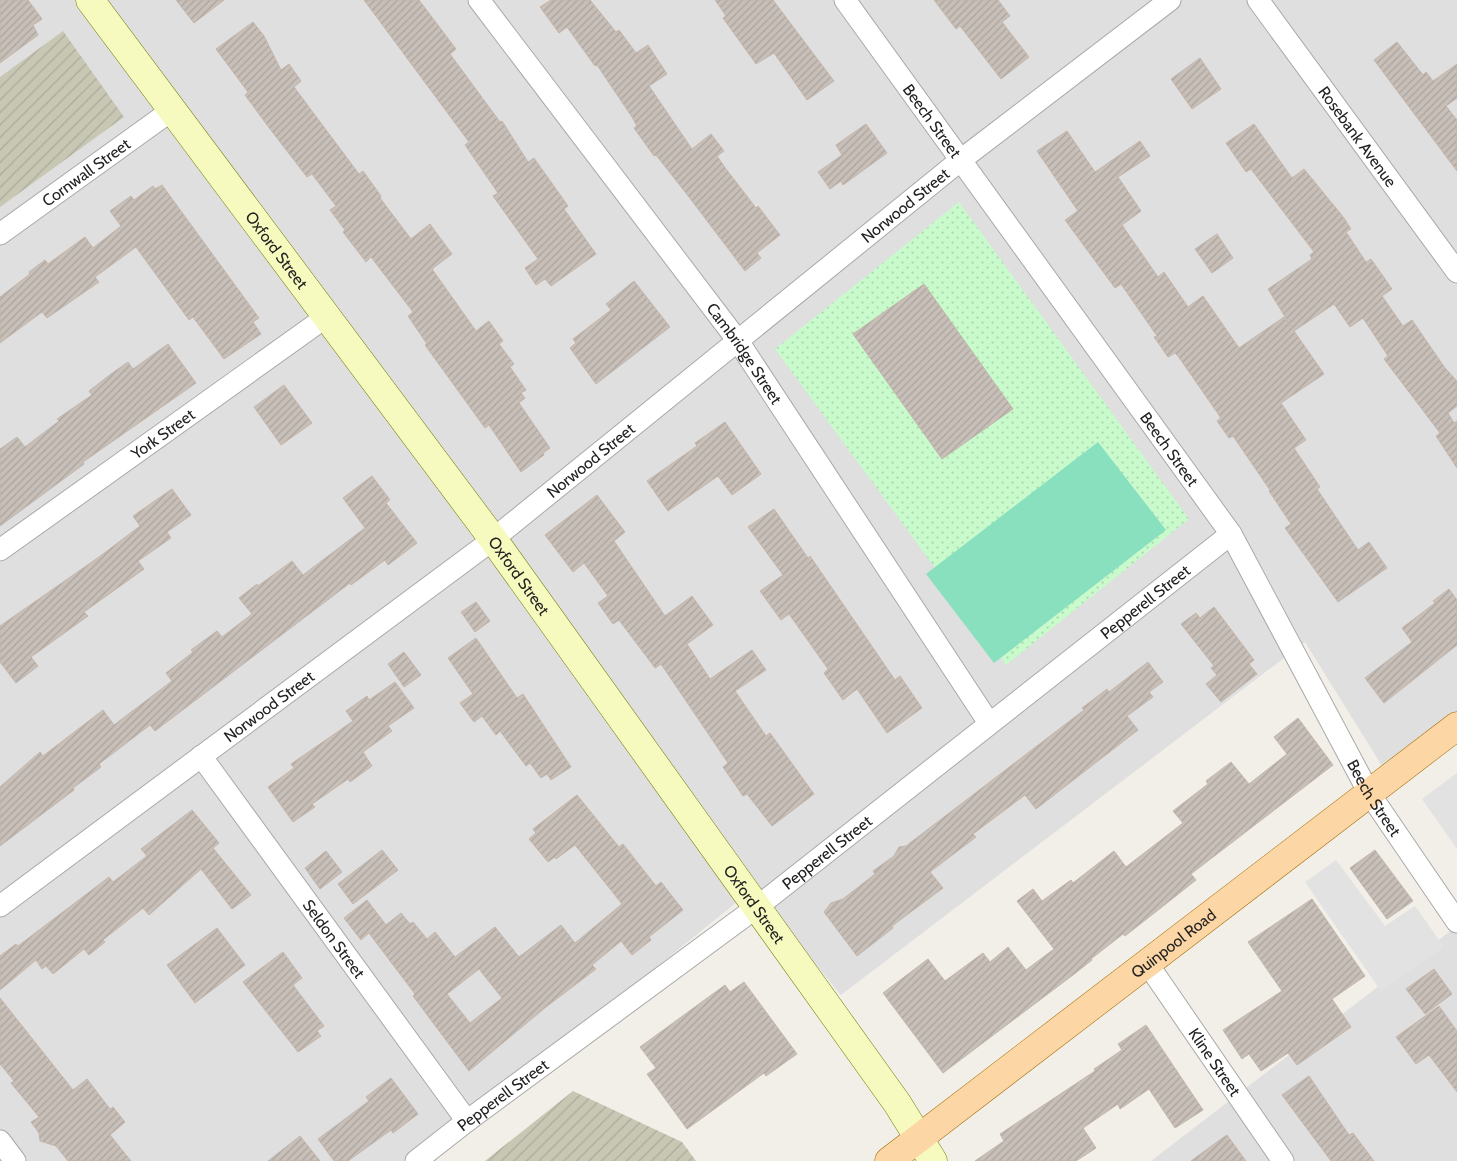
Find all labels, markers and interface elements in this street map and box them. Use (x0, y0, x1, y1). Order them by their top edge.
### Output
street label: Beech Street (899, 80, 965, 162)
street label: Rosebank Avenue (1314, 83, 1401, 191)
street label: Cornwall Street (39, 134, 134, 211)
street label: Norwood Street (858, 164, 954, 247)
street label: Oxford Street (241, 208, 312, 293)
street label: Cambridge Street (702, 299, 786, 408)
street label: York Street (127, 405, 199, 464)
street label: Beech Street (1136, 409, 1203, 490)
street label: Norwood Street (543, 419, 639, 502)
street label: Oxford Street (484, 533, 554, 619)
street label: Pepperell Street (1097, 561, 1194, 643)
street label: Norwood Street (220, 666, 319, 746)
street label: Beech Street (1343, 756, 1405, 840)
street label: Pepperell Street (779, 811, 876, 894)
street label: Oxford Street (719, 861, 789, 948)
street label: Seldon Street (299, 896, 369, 982)
street label: Quinpool Road (1127, 905, 1220, 982)
street label: Kline Street (1185, 1025, 1245, 1100)
street label: Pepperell Street (453, 1055, 553, 1135)

